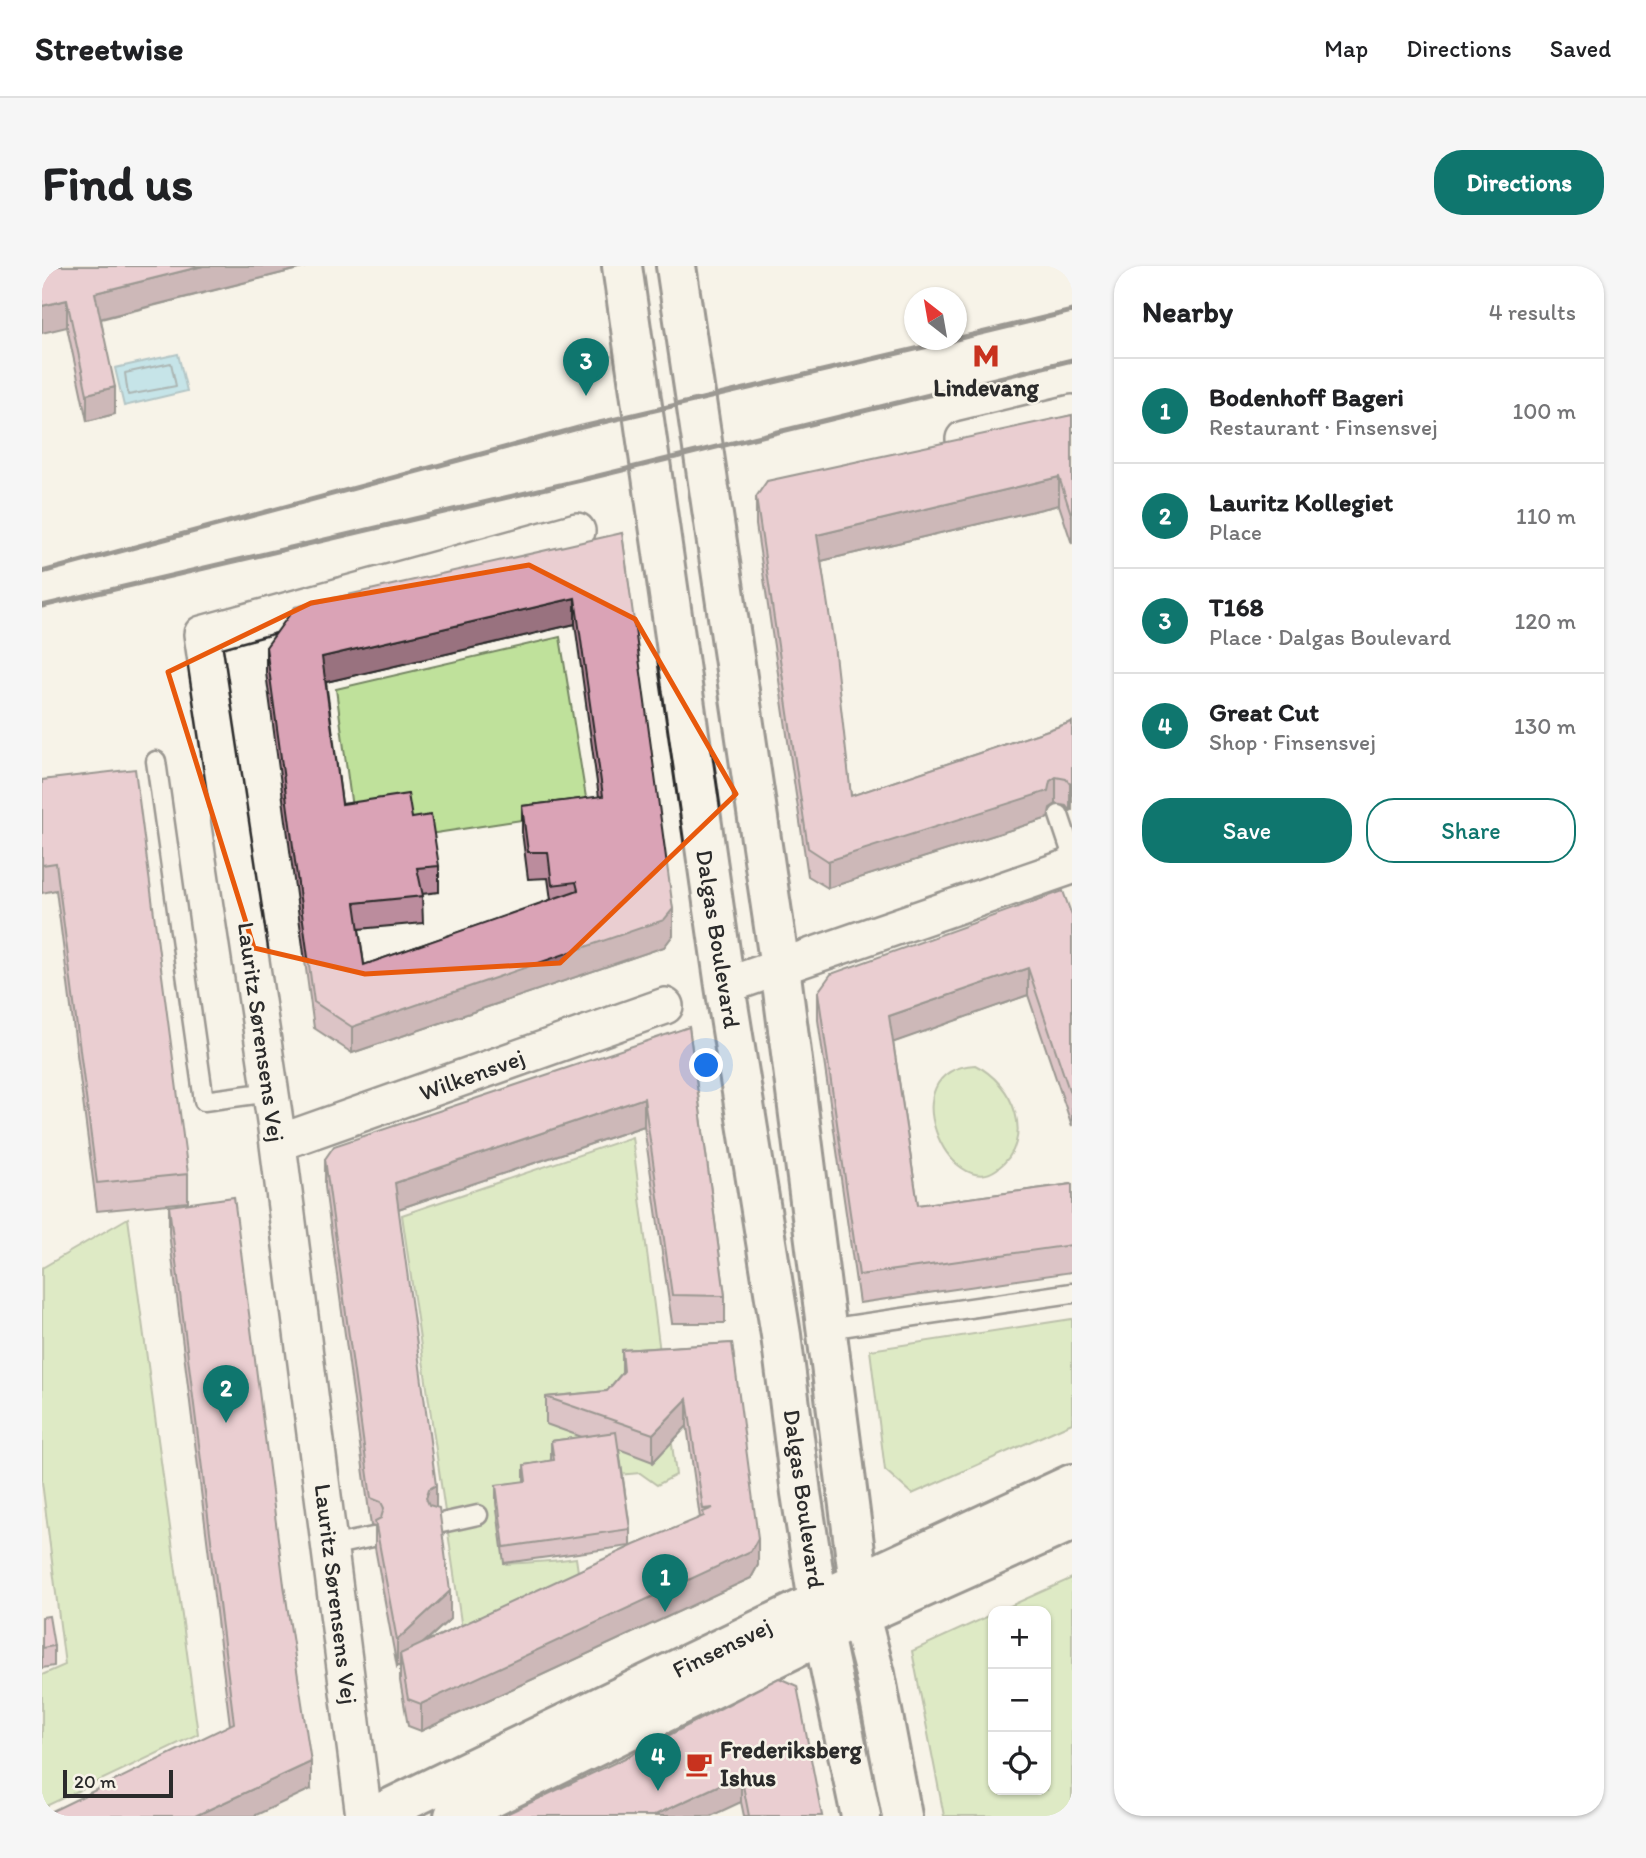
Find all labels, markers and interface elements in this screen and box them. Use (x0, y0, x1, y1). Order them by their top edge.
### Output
text: Streetwise (35, 29, 184, 68)
text: Map (1324, 34, 1368, 63)
text: Directions (1406, 34, 1512, 63)
text: Saved (1550, 34, 1611, 63)
button: Directions (1434, 150, 1604, 215)
text: Find us (42, 153, 193, 212)
north arrow (904, 287, 967, 350)
text: Nearby (1142, 293, 1233, 330)
text: 4 results (1489, 298, 1576, 326)
pin: 3 (563, 338, 609, 396)
metro station icon: Lindevang (971, 341, 1001, 371)
place label: Lindevang (933, 373, 1039, 403)
text: Bodenhoff Bageri (1209, 381, 1404, 413)
text: 1 (1160, 397, 1170, 425)
text: 100 m (1512, 397, 1576, 425)
text: Restaurant · Finsensvej (1209, 413, 1438, 441)
text: Lauritz Kollegiet (1209, 486, 1393, 518)
text: 2 (1159, 502, 1171, 530)
text: 110 m (1516, 502, 1576, 530)
text: Place (1209, 518, 1262, 546)
text: T168 (1209, 591, 1264, 623)
text: 3 (1159, 607, 1171, 635)
text: 120 m (1515, 607, 1576, 635)
text: Place · Dalgas Boulevard (1209, 623, 1451, 651)
text: Great Cut (1209, 696, 1319, 728)
text: 4 (1158, 712, 1172, 740)
text: 130 m (1514, 712, 1576, 740)
text: Shop · Finsensvej (1209, 728, 1376, 756)
button: Save (1142, 798, 1352, 863)
button: Share (1366, 798, 1576, 863)
street label: Dalgas Boulevard (690, 847, 747, 1031)
street label: Lauritz Sørensens Vej (232, 920, 291, 1144)
street label: Wilkensvej (415, 1042, 528, 1107)
your location (689, 1048, 723, 1082)
pin: 2 (203, 1365, 249, 1423)
street label: Dalgas Boulevard (778, 1407, 831, 1591)
street label: Lauritz Sørensens Vej (309, 1482, 364, 1706)
pin: 1 (642, 1554, 688, 1612)
map controls (988, 1606, 1051, 1795)
button: + (988, 1606, 1051, 1669)
street label: Finsensvej (667, 1611, 776, 1684)
button: − (988, 1669, 1051, 1732)
button: locate (988, 1732, 1051, 1795)
pin: 4 (635, 1733, 681, 1791)
place label: Frederiksberg Ishus (720, 1735, 863, 1792)
cafe icon: Frederiksberg Ishus (684, 1749, 714, 1779)
scale bar (63, 1767, 173, 1799)
text: 20 m (74, 1770, 116, 1793)

